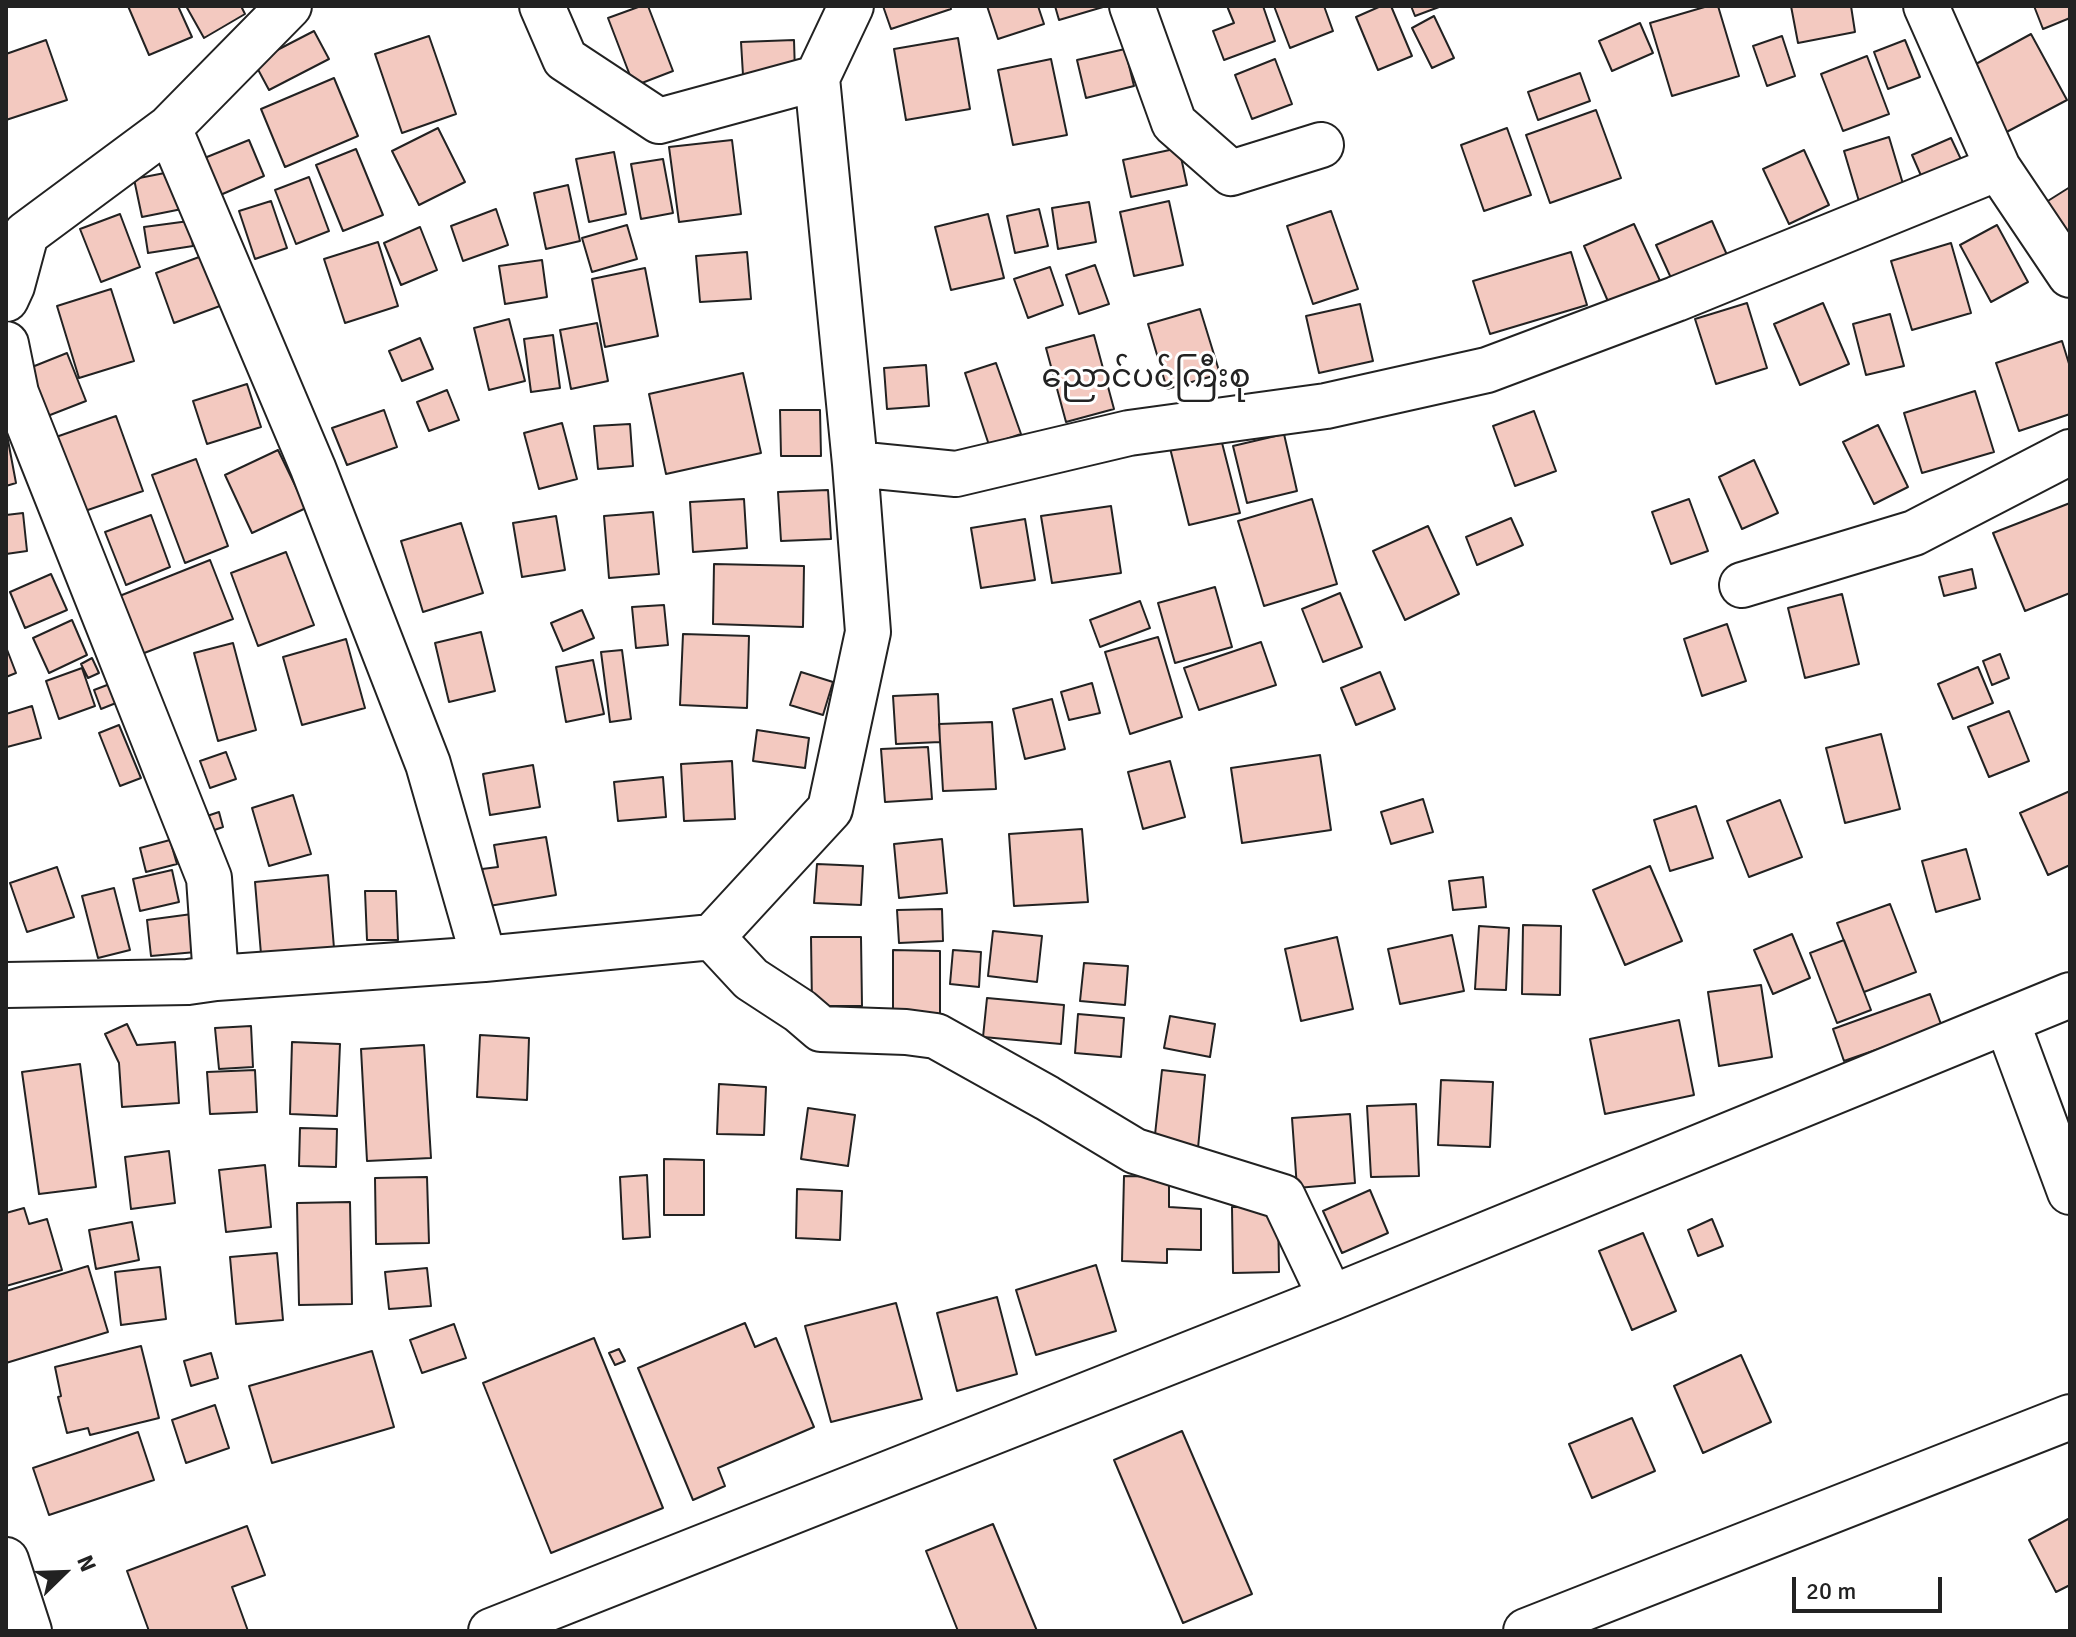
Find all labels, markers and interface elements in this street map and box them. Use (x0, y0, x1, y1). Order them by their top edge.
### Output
district label: ညောင်ပင်ကြီးစု (1042, 360, 1250, 398)
north arrow (24, 1533, 104, 1613)
text: N (71, 1551, 102, 1576)
scale bar (1796, 1561, 1946, 1611)
text: 20 m (1806, 1576, 1856, 1606)

